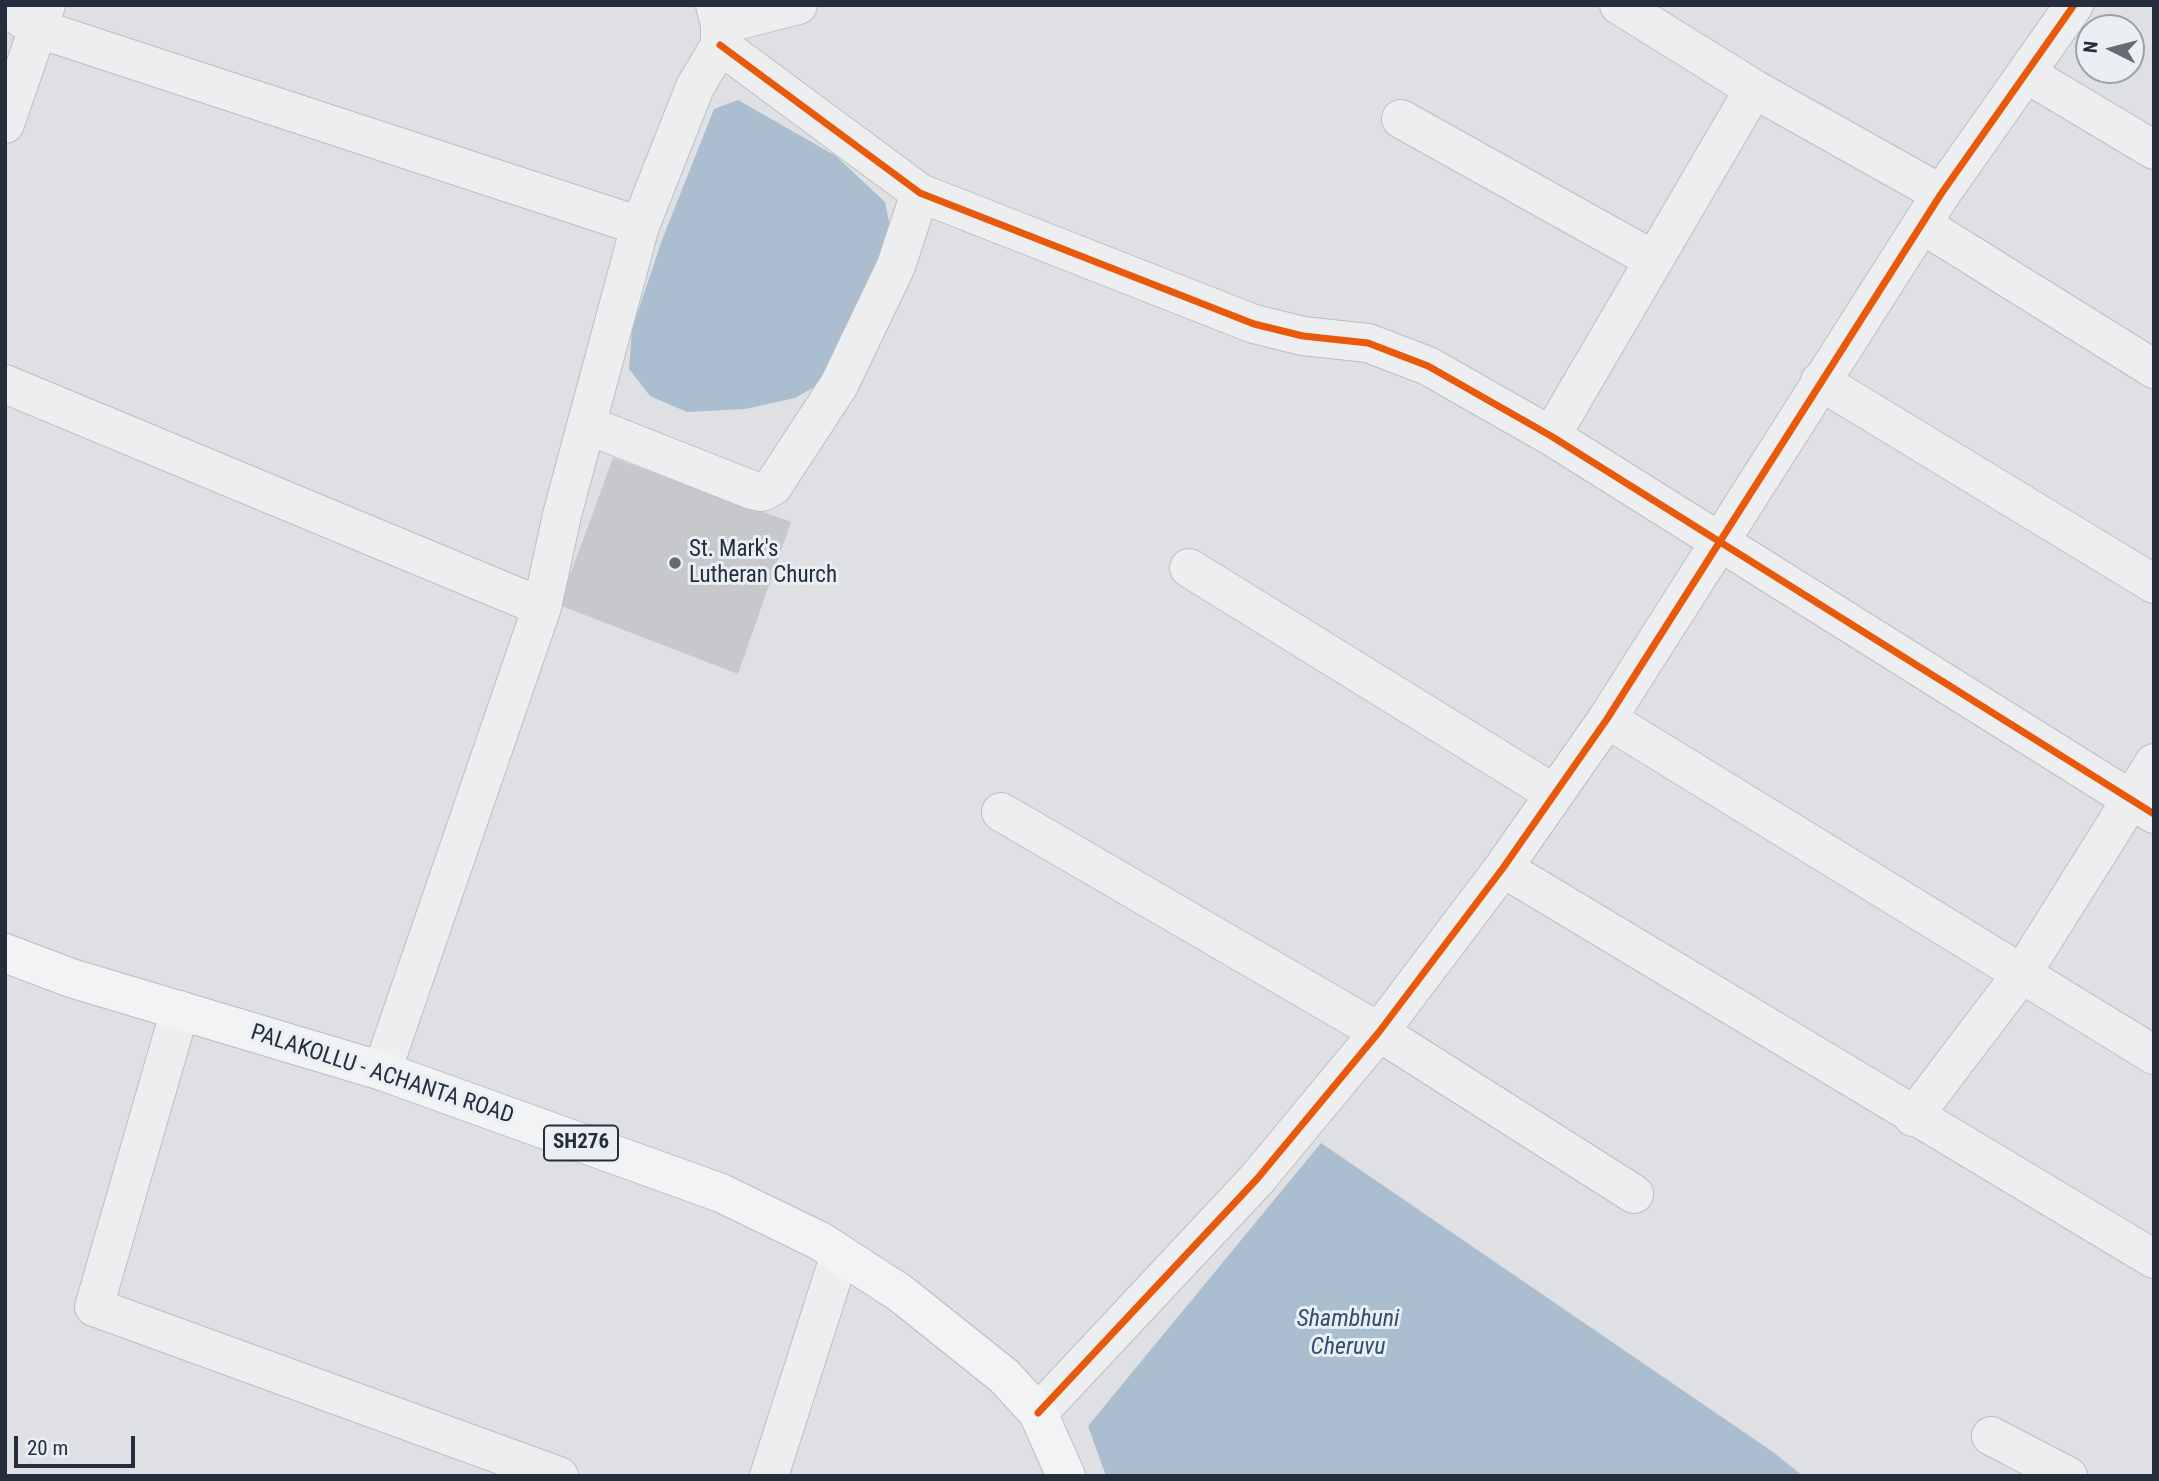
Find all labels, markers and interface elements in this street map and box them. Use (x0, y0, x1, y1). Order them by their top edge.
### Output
north arrow (2075, 14, 2145, 84)
text: N (2079, 40, 2103, 54)
place label: St. Mark's Lutheran Church (689, 536, 837, 590)
marker: St. Mark's Lutheran Church (667, 555, 683, 571)
street label: PALAKOLLU - ACHANTA ROAD (247, 1019, 517, 1131)
road number: SH276 (544, 1126, 618, 1160)
water label: Shambhuni Cheruvu (1297, 1306, 1399, 1362)
scale bar (18, 1422, 138, 1466)
text: 20 m (27, 1436, 68, 1460)

